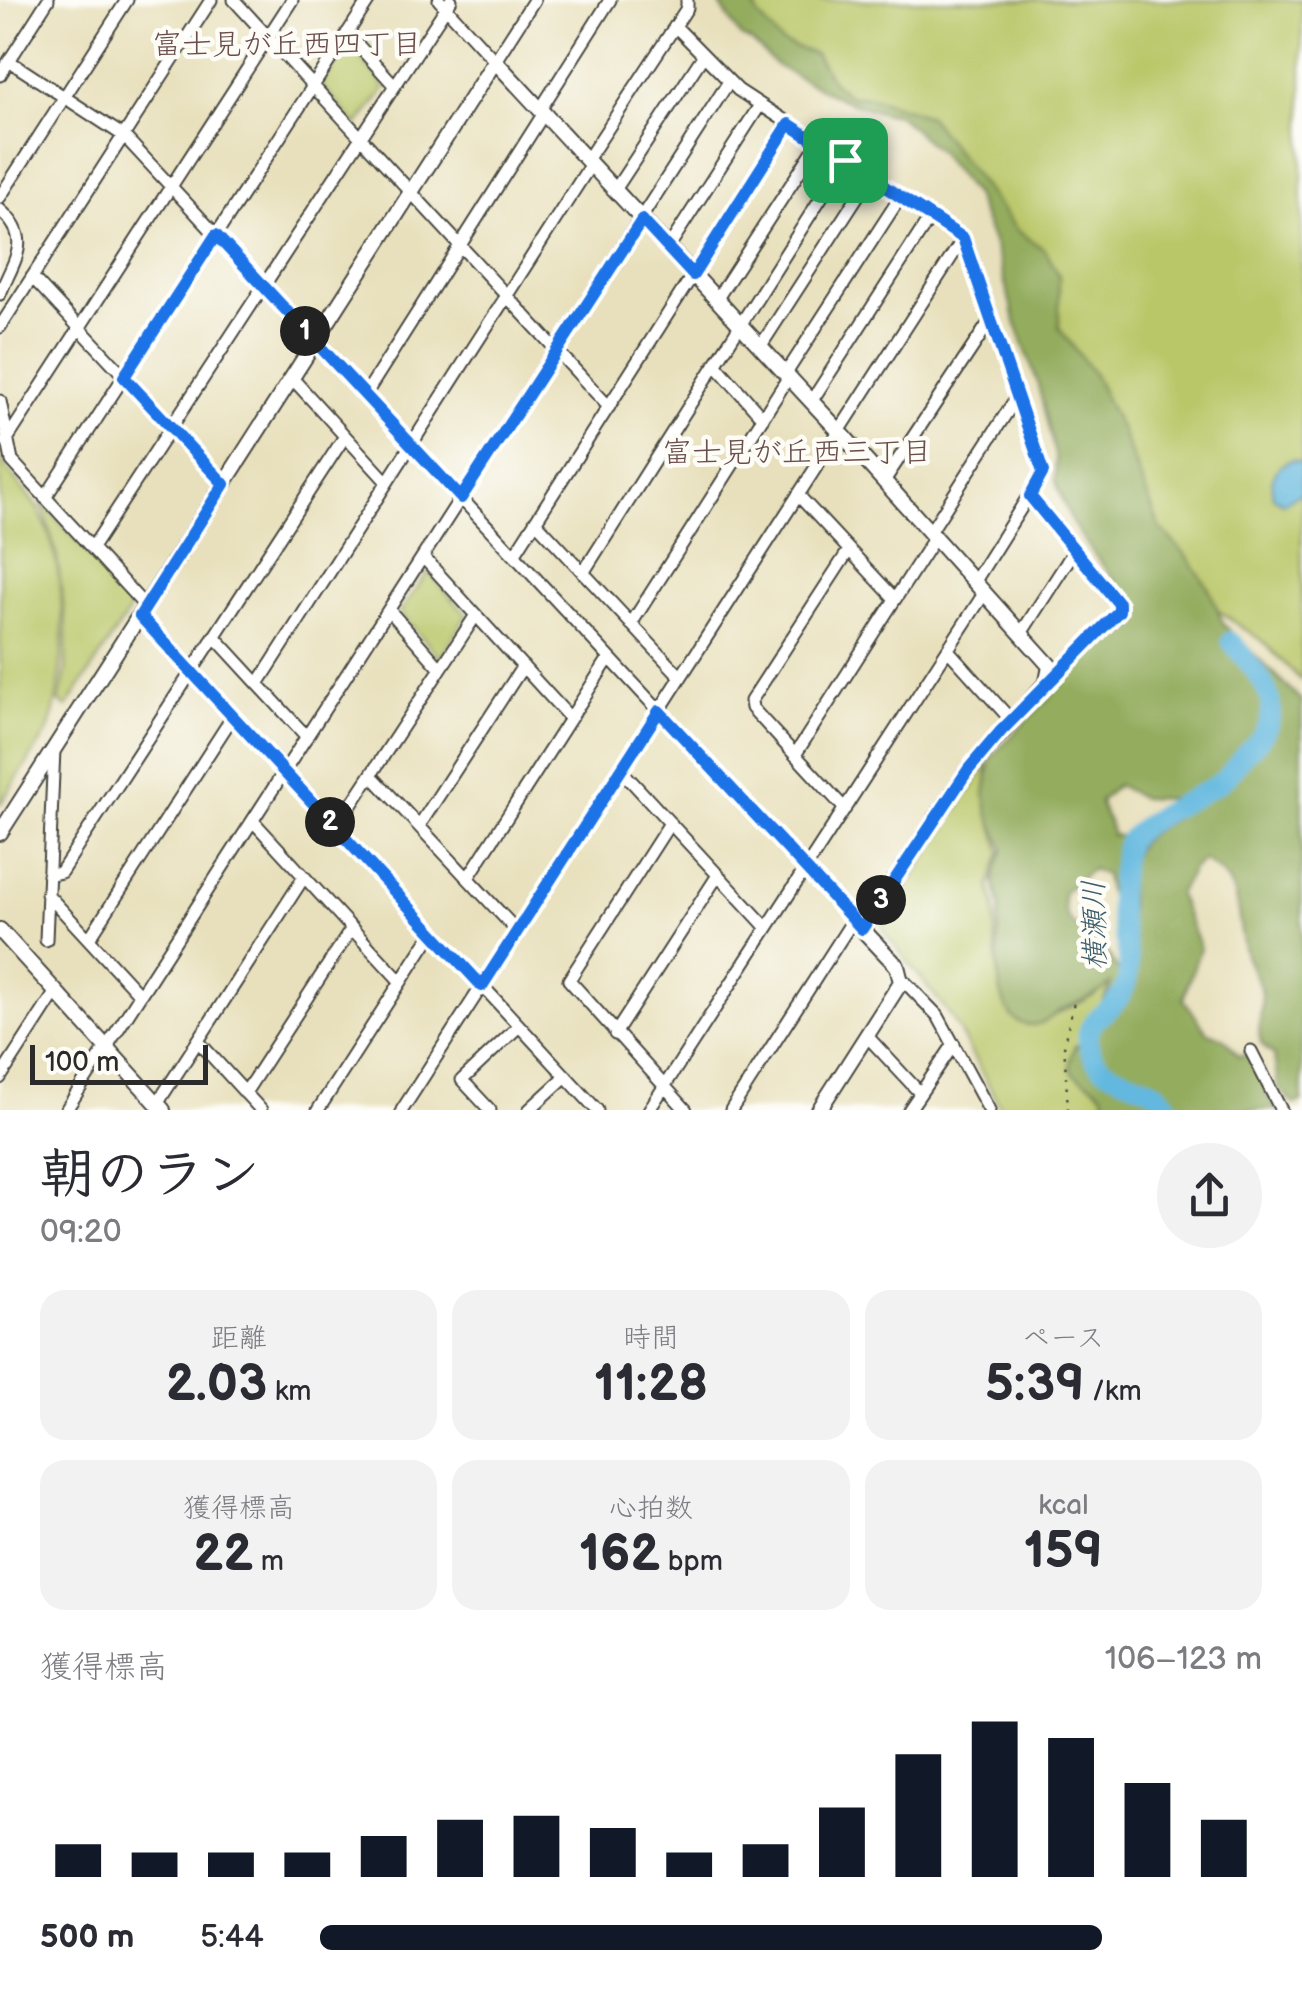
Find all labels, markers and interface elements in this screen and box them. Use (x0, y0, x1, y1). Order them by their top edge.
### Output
district label: 富士見が丘西四丁目 (152, 27, 422, 63)
pin (803, 118, 888, 203)
icon: arrive (818, 133, 873, 188)
pin: 1 (280, 306, 330, 356)
text: 1 (299, 314, 311, 347)
district label: 富士見が丘西三丁目 (662, 435, 932, 471)
pin: 2 (305, 797, 355, 847)
text: 2 (322, 805, 338, 838)
pin: 3 (856, 875, 906, 925)
water label: 横瀬川 (1076, 880, 1114, 970)
text: 3 (873, 883, 889, 916)
scale bar (30, 1040, 208, 1084)
text: 100 m (45, 1046, 119, 1079)
text: 朝のラン (40, 1142, 260, 1209)
button: share (1157, 1143, 1262, 1248)
text: 09:20 (40, 1213, 121, 1252)
text: 距離 (211, 1322, 267, 1355)
text: 時間 (623, 1322, 679, 1355)
text: ペース (1022, 1322, 1104, 1355)
text: 2.03 (166, 1355, 267, 1415)
text: 11:28 (594, 1355, 708, 1415)
text: 5:39 (985, 1355, 1084, 1415)
text: km (267, 1375, 312, 1408)
text: /km (1084, 1375, 1142, 1408)
text: kcal (1038, 1489, 1088, 1522)
text: 獲得標高 (183, 1492, 295, 1525)
text: 心拍数 (609, 1492, 693, 1525)
text: 159 (1024, 1522, 1103, 1582)
text: 22 (193, 1525, 253, 1585)
text: 162 (579, 1525, 660, 1585)
text: m (253, 1545, 284, 1578)
text: bpm (660, 1545, 723, 1578)
text: 106–123 m (1105, 1640, 1262, 1679)
text: 獲得標高 (40, 1648, 168, 1687)
text: 500 m (40, 1918, 134, 1957)
text: 5:44 (200, 1918, 264, 1957)

